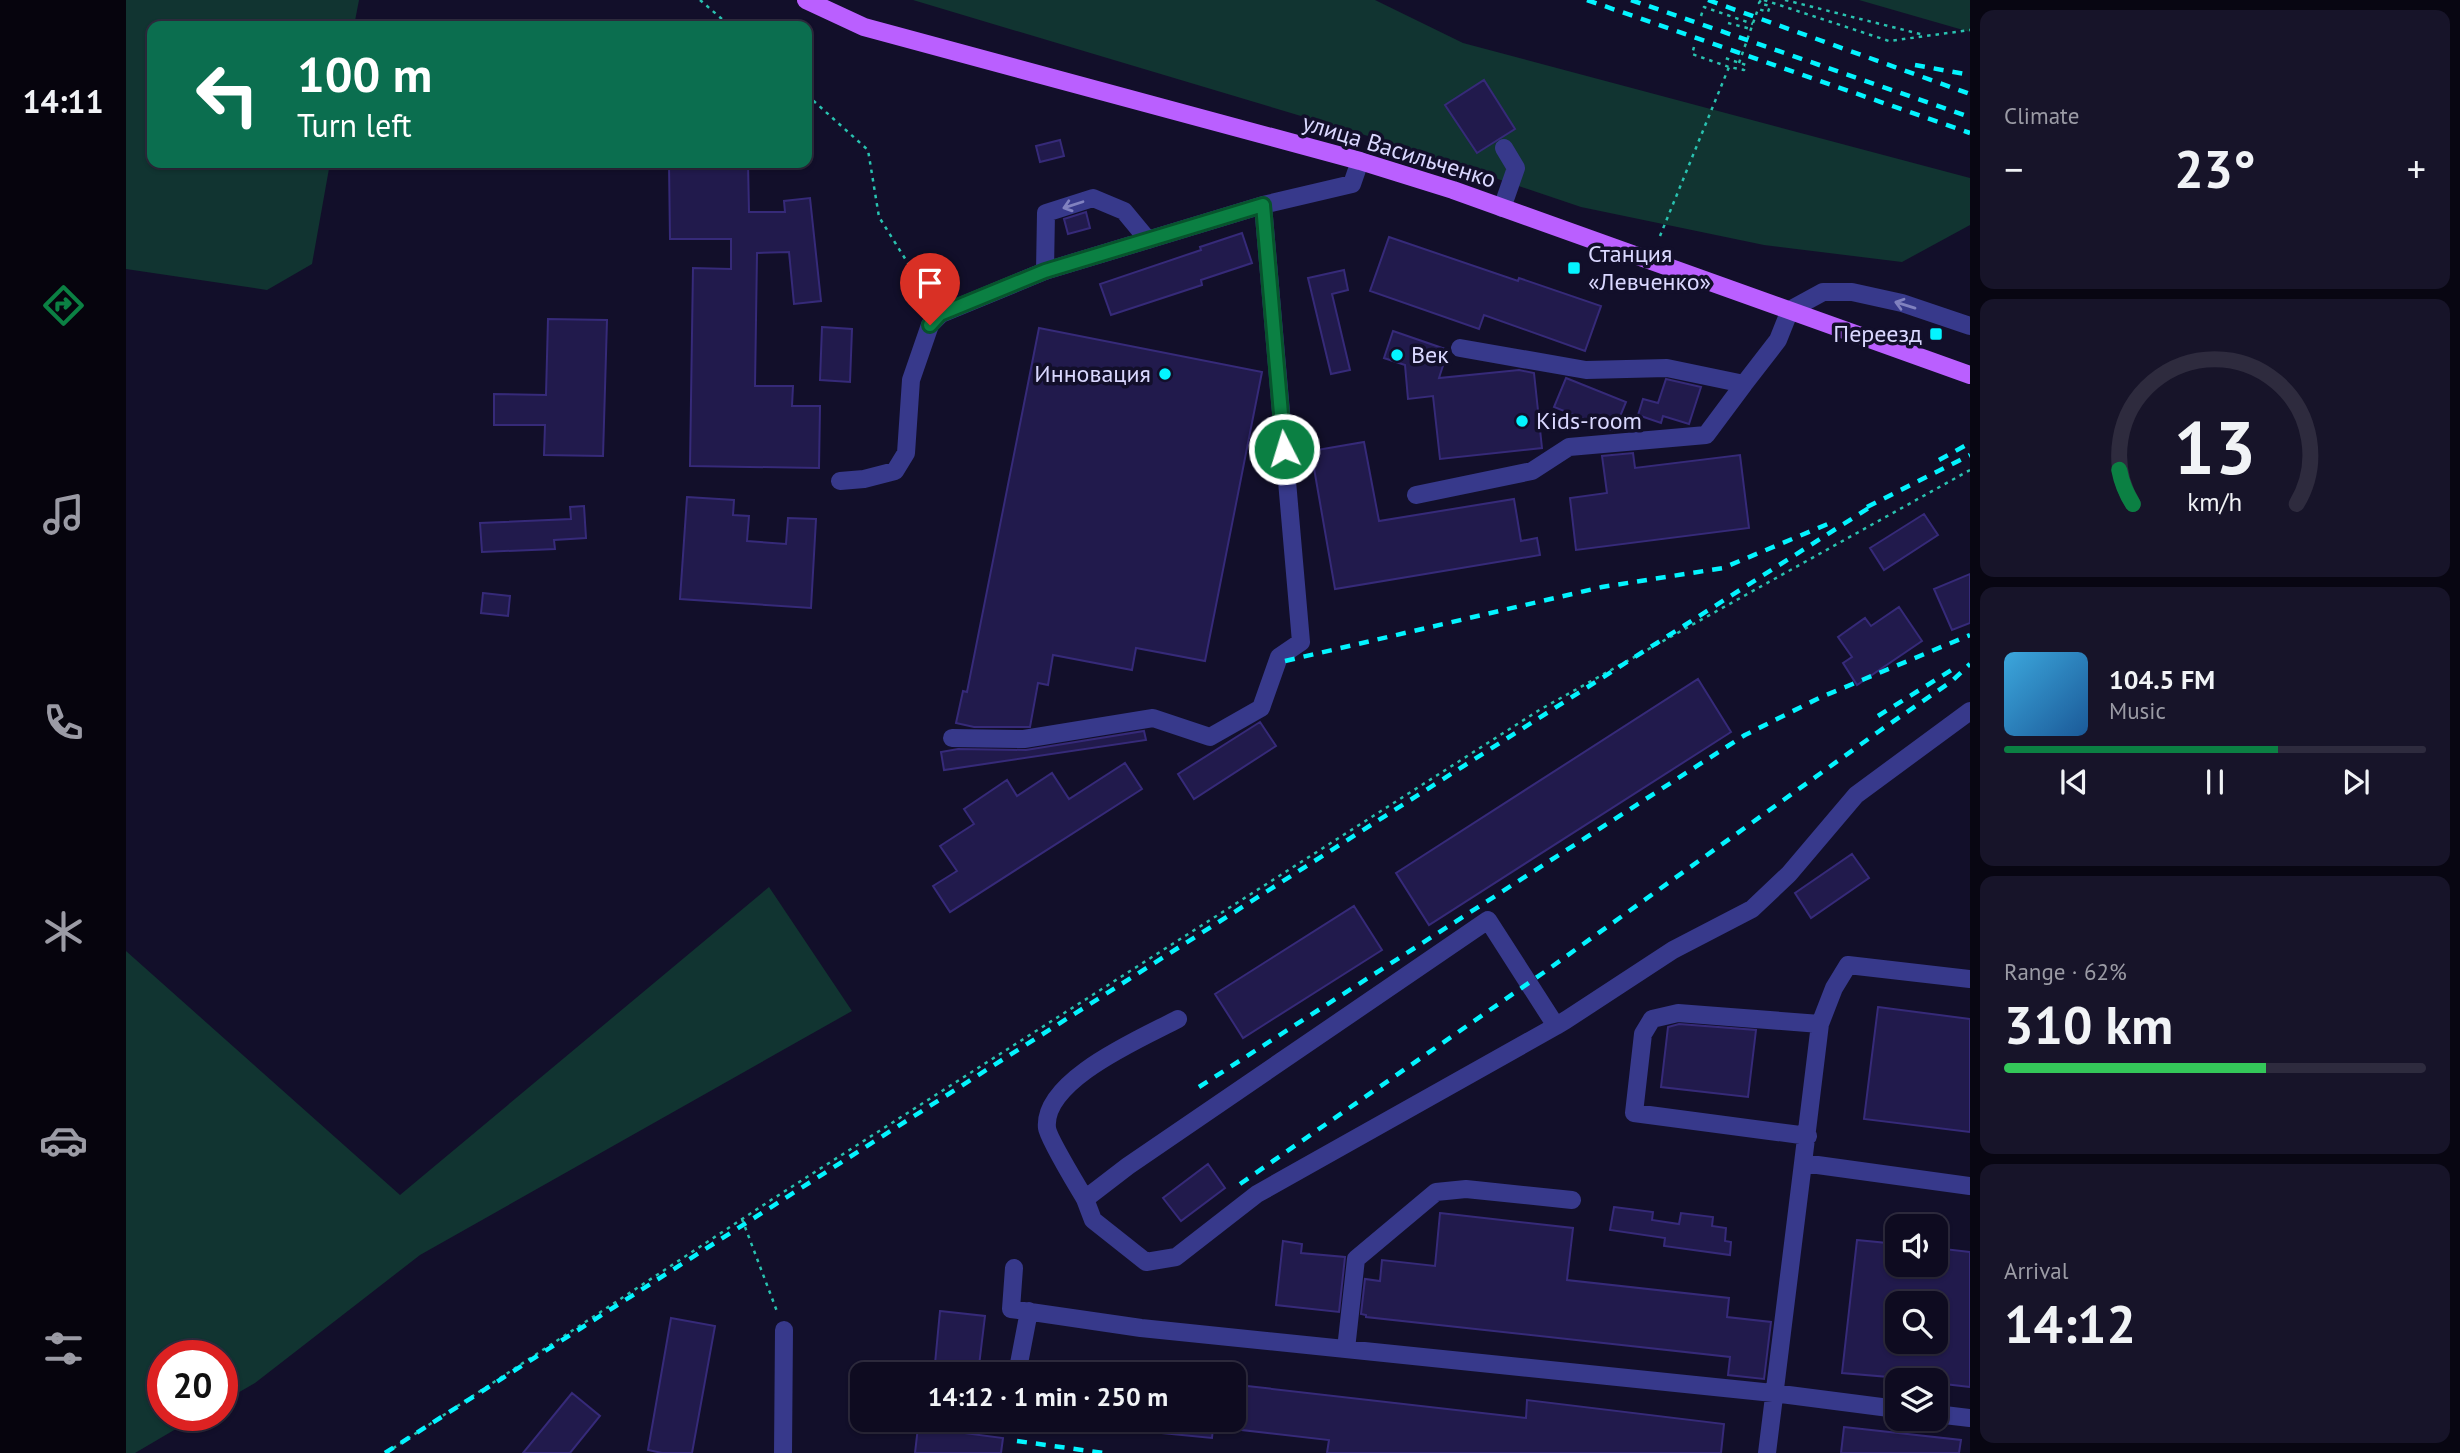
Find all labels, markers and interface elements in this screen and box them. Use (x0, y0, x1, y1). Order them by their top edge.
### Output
text: 100 m (297, 42, 432, 106)
icon: left (182, 49, 273, 140)
text: 14:11 (22, 80, 104, 122)
text: Climate (2004, 101, 2079, 130)
text: Turn left (297, 104, 412, 146)
street label: улица Васильченко (1299, 106, 1500, 195)
text: 23° (2174, 135, 2256, 202)
text: − (2004, 144, 2023, 193)
text: + (2407, 144, 2426, 193)
one-way arrow (1062, 199, 1084, 212)
place label: Станция «Левченко» (1588, 238, 1711, 297)
pin (900, 253, 960, 325)
marker: Станция «Левченко» (1566, 260, 1582, 276)
icon: arrive (911, 264, 949, 302)
icon: directions (39, 281, 88, 330)
one-way arrow (1894, 297, 1916, 310)
place label: Переезд (1833, 318, 1922, 349)
marker: Переезд (1928, 326, 1944, 342)
place label: Век (1411, 339, 1449, 370)
marker: Век (1389, 347, 1405, 363)
place label: Инновация (1034, 358, 1151, 389)
marker: Инновация (1157, 366, 1173, 382)
text: 13 (2174, 400, 2256, 494)
place label: Kids-room (1536, 405, 1642, 436)
position arrow (1247, 412, 1321, 486)
marker: Kids-room (1514, 413, 1530, 429)
text: km/h (2188, 486, 2242, 518)
icon: music (39, 490, 88, 539)
text: 104.5 FM (2109, 663, 2215, 696)
text: Music (2109, 696, 2166, 725)
icon: phone (39, 698, 88, 747)
icon: previous (2055, 763, 2093, 801)
icon: pause (2196, 763, 2234, 801)
icon: next (2337, 763, 2375, 801)
icon: climate (39, 907, 88, 956)
text: Range · 62% (2004, 957, 2127, 986)
text: 310 km (2004, 991, 2173, 1058)
icon: car (39, 1116, 88, 1165)
map controls (1885, 1214, 1948, 1431)
button: sound (1885, 1214, 1948, 1277)
text: Arrival (2004, 1256, 2068, 1285)
text: 14:12 (2004, 1290, 2136, 1357)
button: search (1885, 1291, 1948, 1354)
icon: filters (39, 1324, 88, 1373)
speed limit sign: 20 (147, 1340, 238, 1431)
button: layers (1885, 1368, 1948, 1431)
text: 14:12 · 1 min · 250 m (928, 1380, 1168, 1413)

